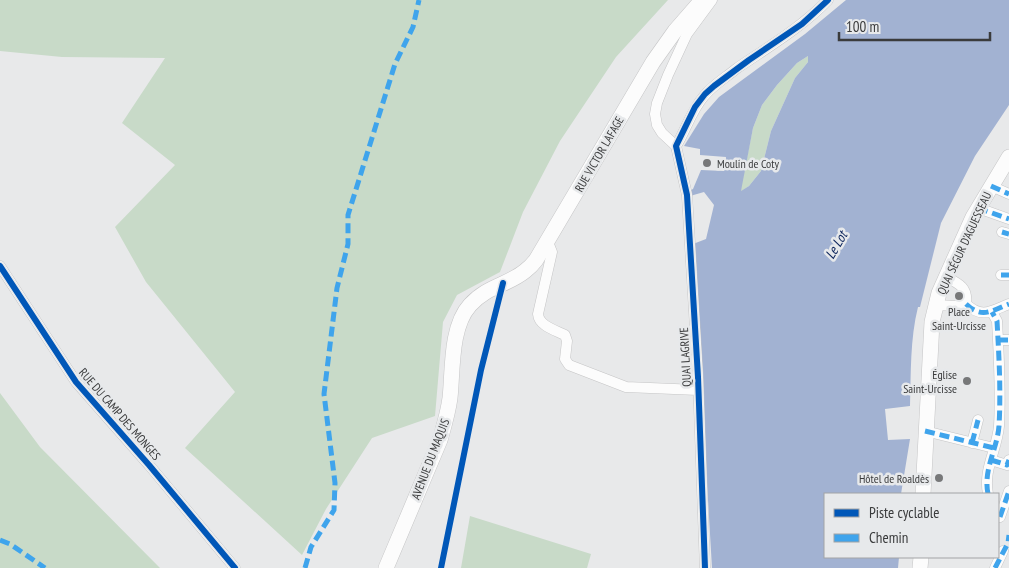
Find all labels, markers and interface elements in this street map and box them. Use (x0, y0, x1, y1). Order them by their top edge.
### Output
scale bar (839, 10, 990, 42)
text: 100 m (846, 17, 879, 36)
street label: RUE VICTOR LAFAGE (571, 113, 627, 195)
place label: Moulin de Coty (717, 156, 780, 171)
marker: Moulin de Coty (701, 157, 713, 169)
street label: QUAI SÉGUR D'AGUESSEAU (934, 189, 994, 297)
water label: Le Lot (821, 226, 852, 262)
marker: Place Saint-Urcisse (953, 290, 965, 302)
place label: Place Saint-Urcisse (932, 304, 986, 333)
street label: QUAI LAGRIVE (676, 327, 694, 387)
street label: RUE DU CAMP DES MONGES (76, 365, 164, 463)
place label: Église Saint-Urcisse (903, 367, 957, 396)
marker: Église Saint-Urcisse (961, 375, 973, 387)
street label: AVENUE DU MAQUIS (408, 417, 452, 501)
place label: Hôtel de Roaldès (859, 471, 929, 486)
marker: Hôtel de Roaldès (933, 472, 945, 484)
legend (824, 493, 999, 558)
text: Piste cyclable (869, 503, 939, 522)
text: Chemin (869, 528, 908, 547)

